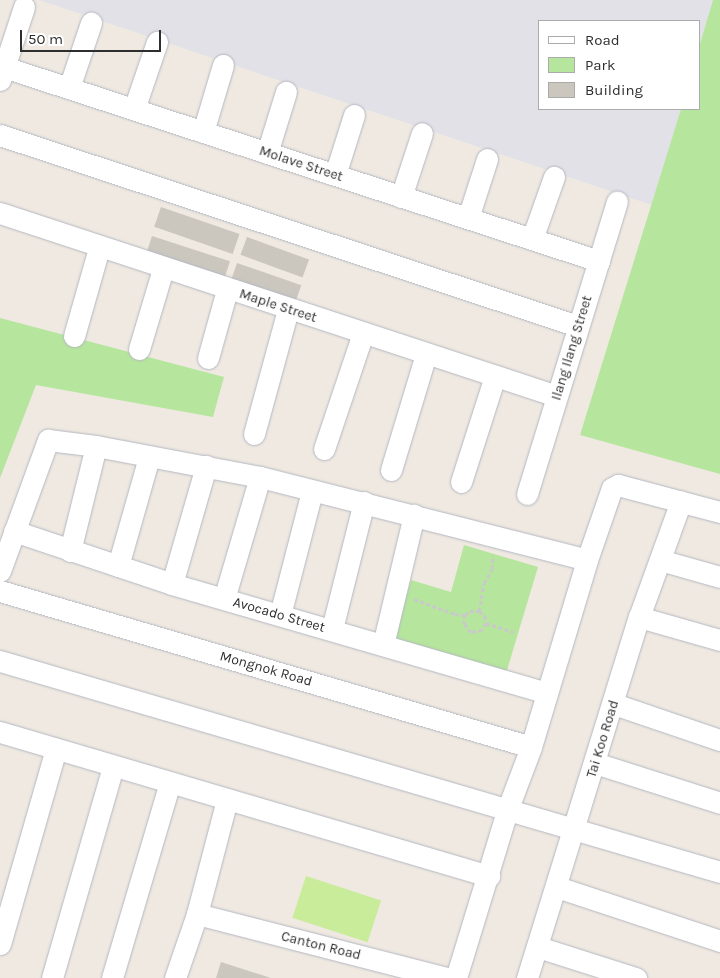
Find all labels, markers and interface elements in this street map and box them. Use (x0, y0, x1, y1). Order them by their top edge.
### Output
scale bar (22, 20, 164, 52)
legend (538, 20, 700, 110)
text: 50 m (28, 30, 63, 48)
text: Road (585, 31, 620, 49)
text: Park (585, 56, 615, 74)
text: Building (585, 81, 643, 99)
street label: Molave Street (257, 143, 345, 185)
street label: Maple Street (237, 286, 319, 326)
street label: Ilang Ilang Street (548, 293, 596, 403)
street label: Avocado Street (231, 594, 327, 636)
street label: Mongnok Road (218, 648, 314, 690)
street label: Tai Koo Road (583, 698, 623, 780)
street label: Canton Road (279, 928, 363, 964)

